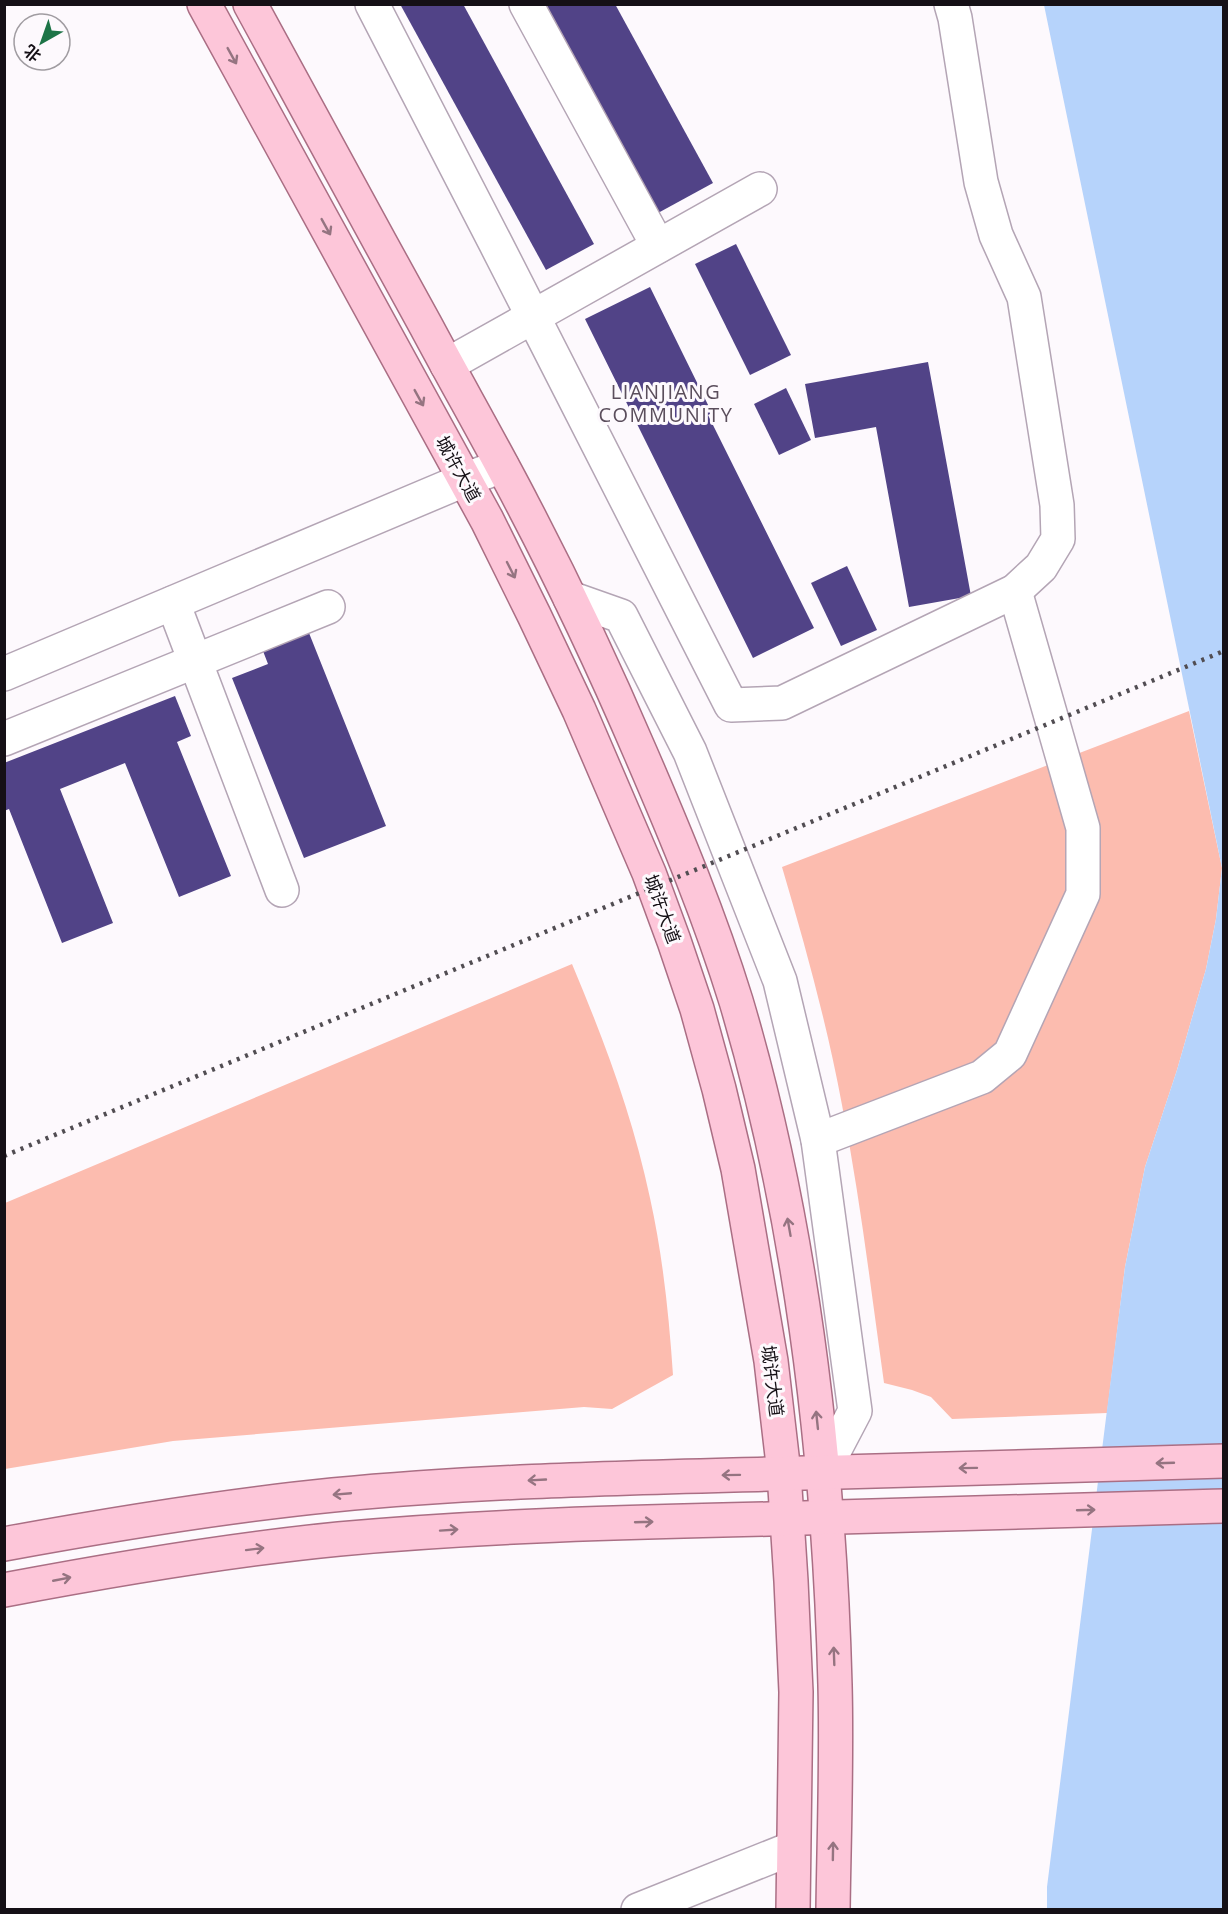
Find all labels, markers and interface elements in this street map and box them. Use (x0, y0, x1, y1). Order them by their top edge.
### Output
north arrow (12, 12, 72, 72)
text: 北 (19, 40, 46, 67)
one-way arrow (226, 47, 238, 64)
one-way arrow (320, 218, 332, 235)
district label: LIANJIANG COMMUNITY (598, 378, 734, 428)
one-way arrow (413, 389, 425, 406)
street label: 城许大道 (431, 431, 487, 506)
one-way arrow (506, 561, 518, 579)
street label: 城许大道 (639, 871, 687, 947)
one-way arrow (783, 1218, 794, 1237)
street label: 城许大道 (757, 1344, 789, 1418)
one-way arrow (811, 1410, 822, 1430)
one-way arrow (1156, 1457, 1176, 1469)
one-way arrow (959, 1463, 979, 1474)
one-way arrow (722, 1469, 742, 1481)
one-way arrow (527, 1475, 547, 1486)
one-way arrow (333, 1489, 353, 1500)
one-way arrow (1076, 1504, 1096, 1516)
one-way arrow (633, 1516, 653, 1528)
one-way arrow (438, 1525, 458, 1536)
one-way arrow (244, 1543, 264, 1554)
one-way arrow (52, 1573, 71, 1584)
one-way arrow (829, 1647, 840, 1667)
one-way arrow (827, 1842, 839, 1862)

